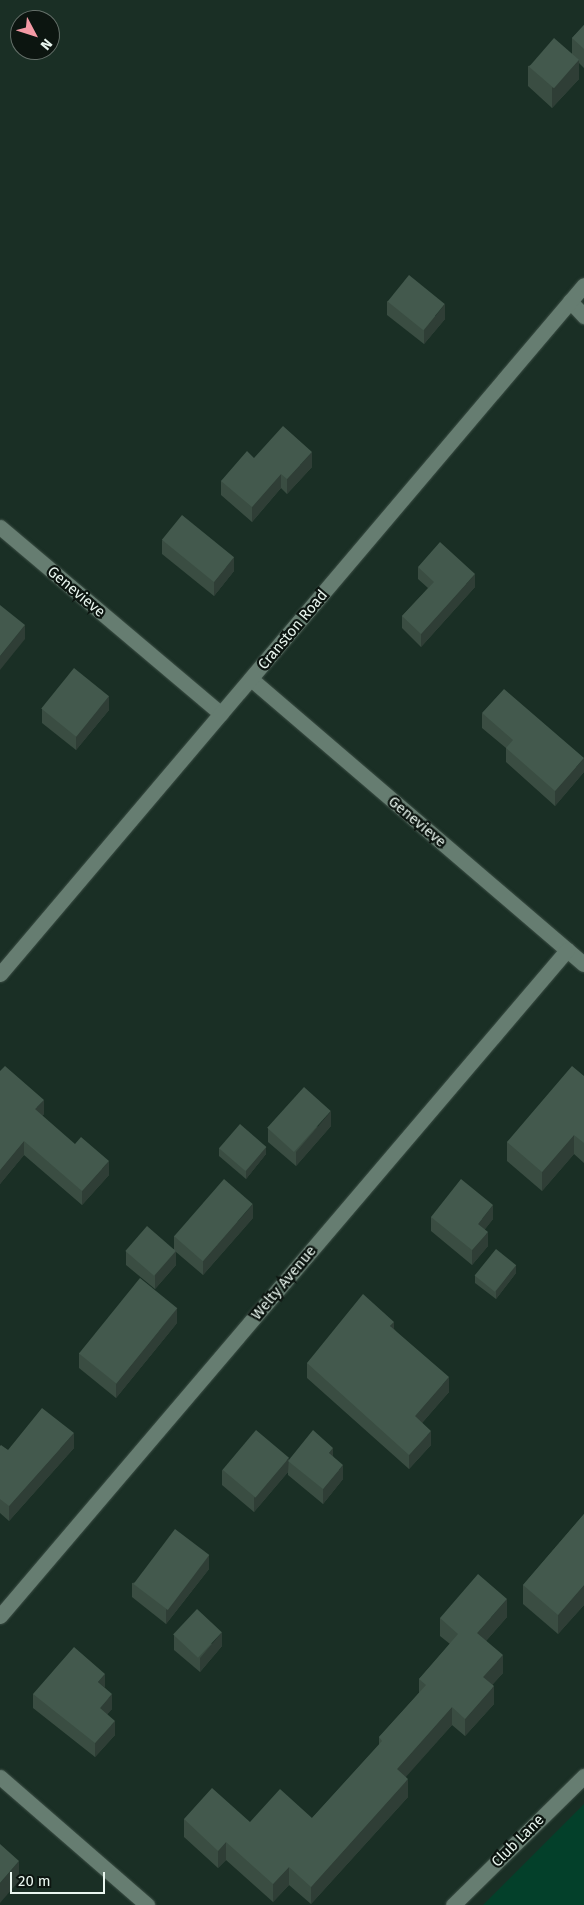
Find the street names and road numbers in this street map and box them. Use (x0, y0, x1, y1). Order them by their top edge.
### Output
street label: Genevieve (43, 563, 109, 621)
street label: Cranston Road (254, 586, 332, 674)
street label: Genevieve (384, 793, 450, 851)
street label: Welty Avenue (248, 1242, 320, 1324)
street label: Club Lane (488, 1811, 548, 1871)

